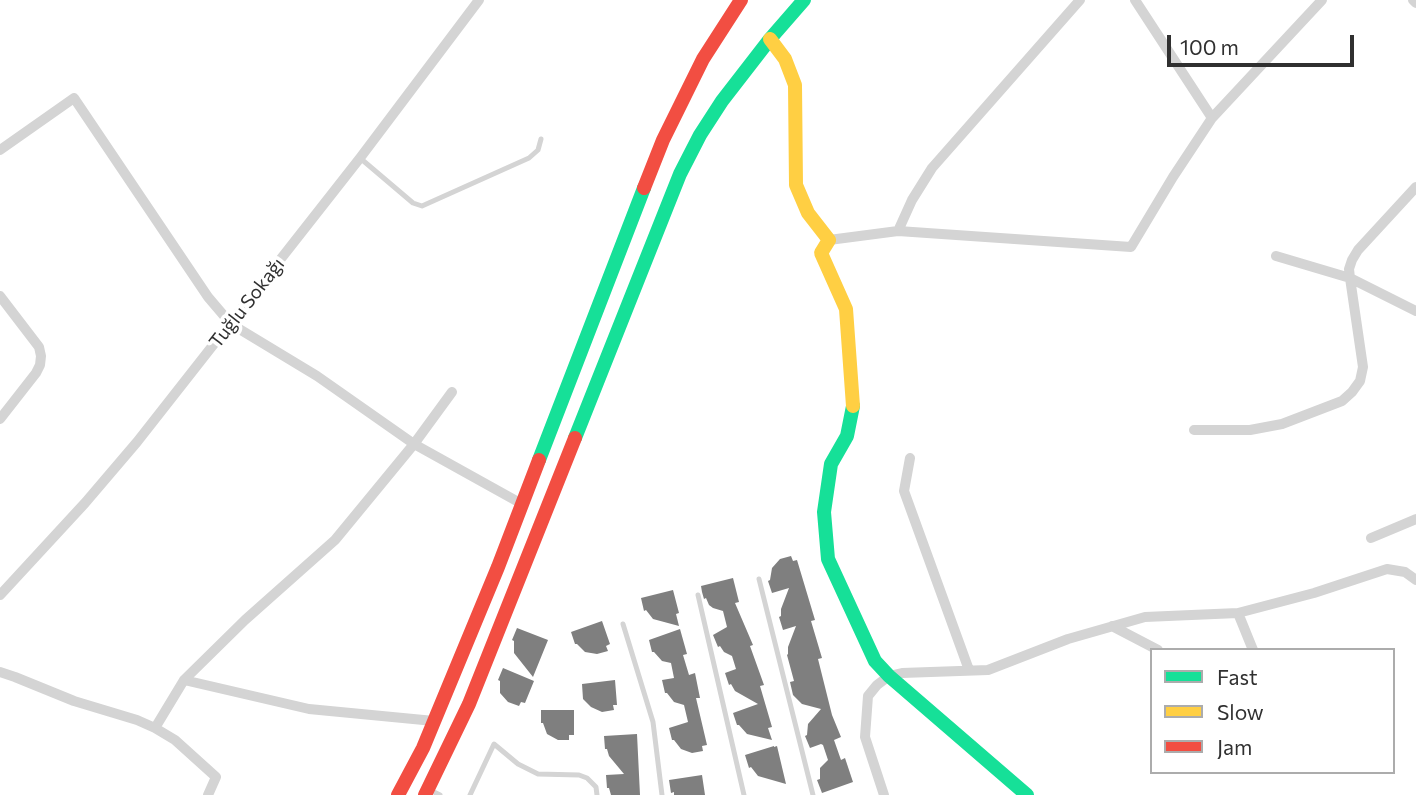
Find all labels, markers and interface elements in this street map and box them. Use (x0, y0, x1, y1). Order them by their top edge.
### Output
scale bar (1171, 21, 1358, 65)
text: 100 m (1180, 34, 1239, 59)
street label: Tuğlu Sokağı (205, 253, 289, 353)
legend (1150, 648, 1395, 774)
text: Fast (1217, 664, 1258, 689)
text: Slow (1217, 699, 1264, 724)
text: Jam (1217, 734, 1252, 759)

